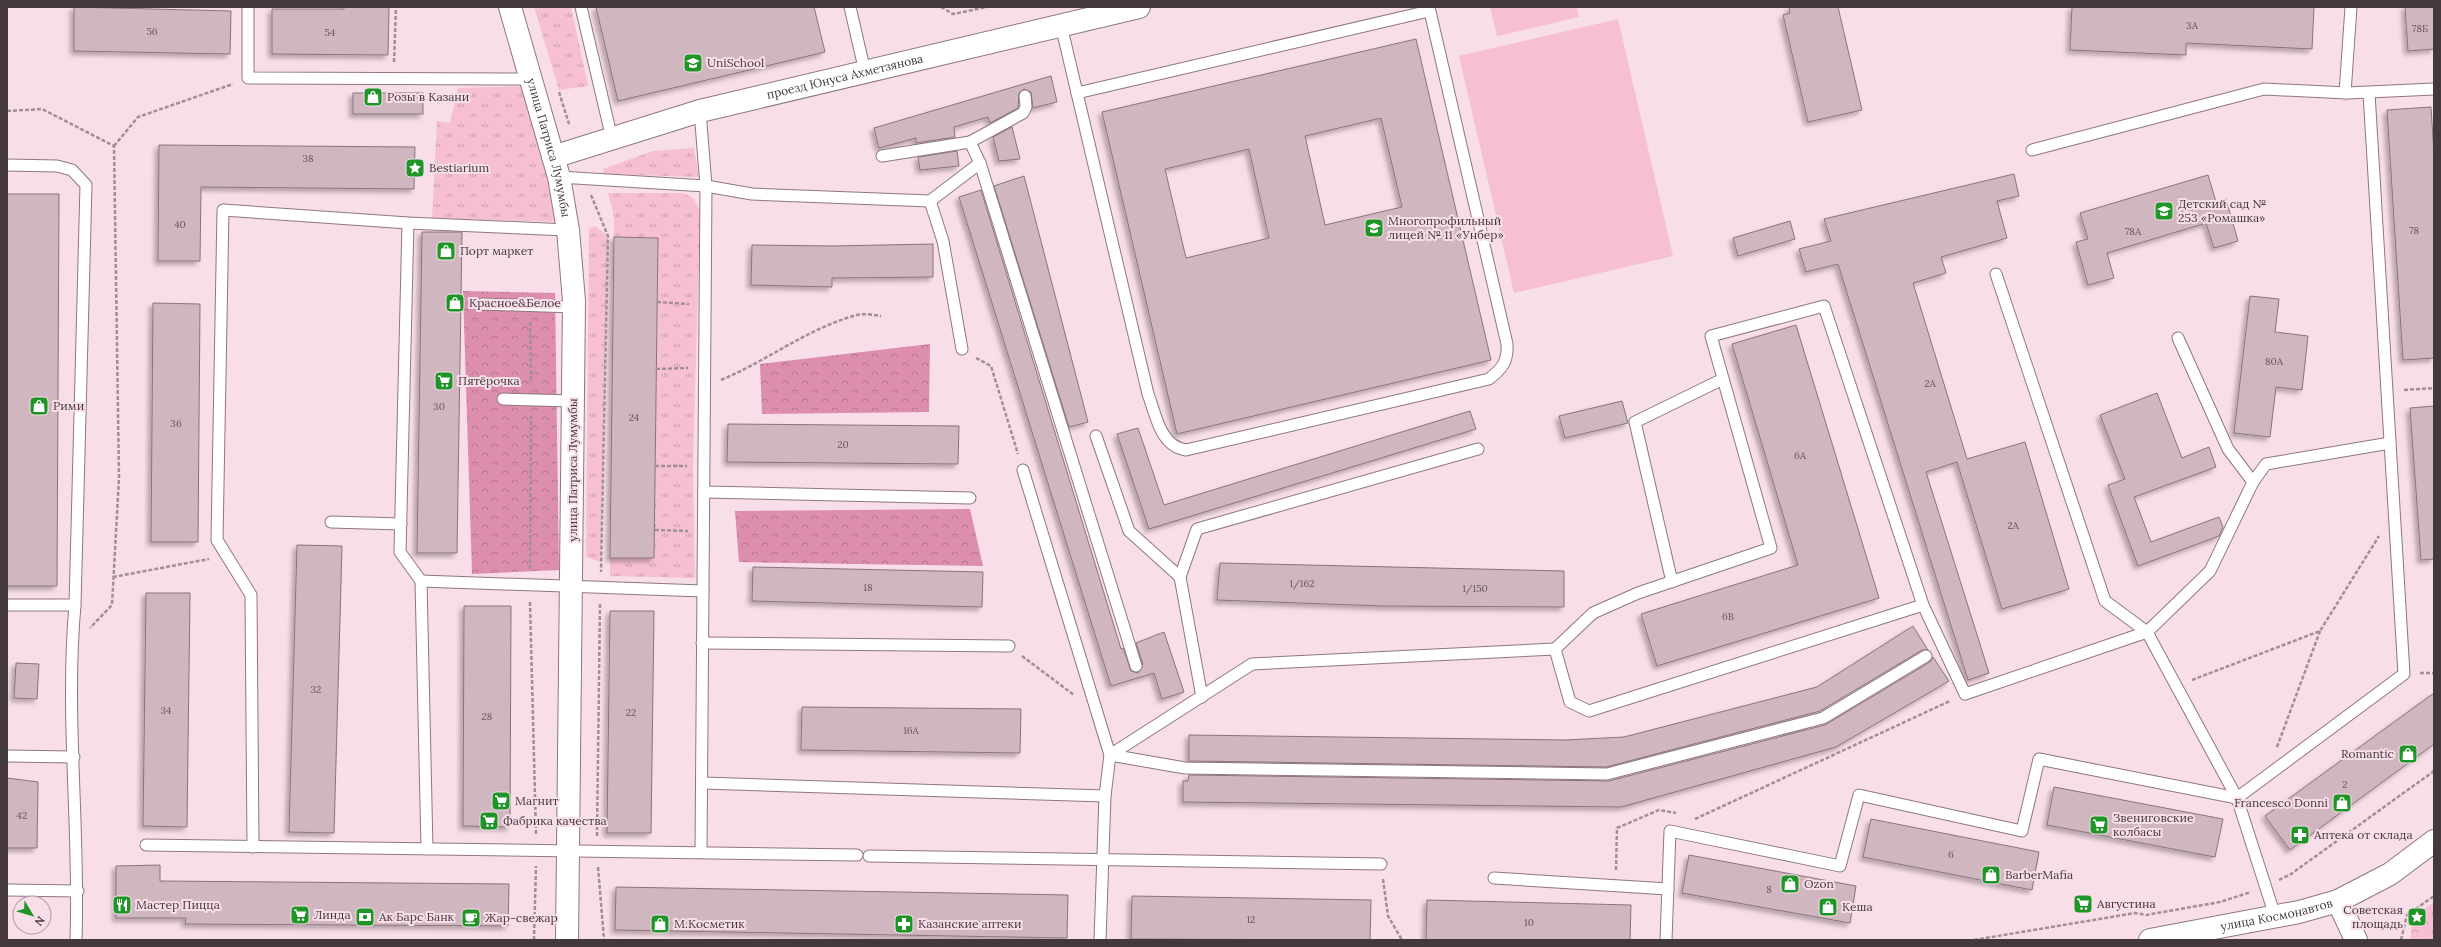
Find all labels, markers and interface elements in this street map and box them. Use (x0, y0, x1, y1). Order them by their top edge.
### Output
house number: 3А (2186, 19, 2199, 32)
house number: 78Б (2412, 22, 2428, 35)
house number: 56 (146, 25, 158, 38)
house number: 54 (325, 26, 336, 39)
street label: проезд Юнуса Ахметзянова (765, 50, 925, 102)
school or university icon: UniSchool (682, 52, 704, 74)
place label: UniSchool (707, 55, 764, 70)
street label: улица Патриса Лумумбы (524, 76, 574, 218)
shop icon: Розы в Казани (362, 86, 384, 108)
place label: Розы в Казани (387, 89, 469, 104)
house number: 38 (302, 152, 314, 165)
place icon: Bestiarium (404, 157, 426, 179)
place label: Bestiarium (429, 160, 489, 175)
place label: Детский сад № 253 «Ромашка» (2178, 196, 2267, 225)
school or university icon: Детский сад № 253 «Ромашка» (2153, 200, 2175, 222)
place label: Многопрофильный лицей № 11 «Унбер» (1388, 213, 1504, 242)
school or university icon: Многопрофильный лицей № 11 «Унбер» (1363, 217, 1385, 239)
house number: 40 (174, 218, 186, 231)
house number: 78 (2409, 224, 2419, 237)
house number: 78А (2125, 225, 2142, 238)
shop icon: Порт маркет (435, 240, 457, 262)
place label: Порт маркет (460, 243, 533, 258)
shop icon: Красное&Белое (444, 292, 466, 314)
place label: Красное&Белое (469, 295, 561, 310)
house number: 80А (2265, 355, 2284, 368)
supermarket icon: Пятёрочка (433, 370, 455, 392)
place label: Пятёрочка (458, 373, 520, 388)
house number: 2А (1924, 377, 1937, 390)
shop icon: Рими (28, 395, 50, 417)
place label: Рими (53, 398, 84, 413)
street label: улица Патриса Лумумбы (565, 398, 580, 542)
house number: 30 (433, 400, 445, 413)
house number: 24 (629, 411, 640, 424)
house number: 36 (170, 417, 182, 430)
house number: 20 (837, 438, 849, 451)
house number: 6А (1794, 449, 1807, 462)
house number: 2А (2007, 519, 2020, 532)
house number: 1/162 (1289, 577, 1315, 590)
house number: 18 (863, 581, 873, 594)
house number: 1/150 (1462, 582, 1488, 595)
house number: 6В (1722, 610, 1734, 623)
house number: 32 (311, 683, 321, 696)
house number: 34 (161, 704, 172, 717)
house number: 22 (626, 706, 636, 719)
house number: 28 (482, 710, 493, 723)
house number: 16А (903, 724, 920, 737)
shop icon: Romantic (2397, 743, 2419, 765)
place label: Romantic (2341, 746, 2394, 761)
house number: 2 (2342, 778, 2348, 791)
supermarket icon: Магнит (490, 790, 512, 812)
shop icon: Francesco Donni (2331, 792, 2353, 814)
place label: Магнит (515, 793, 558, 808)
place label: Francesco Donni (2234, 795, 2328, 810)
house number: 42 (17, 809, 27, 822)
supermarket icon: Фабрика качества (478, 810, 500, 832)
place label: Звениговские колбасы (2113, 810, 2194, 839)
place label: Фабрика качества (503, 813, 607, 828)
supermarket icon: Звениговские колбасы (2088, 814, 2110, 836)
pharmacy icon: Аптека от склада (2289, 824, 2311, 846)
place label: Аптека от склада (2313, 827, 2413, 842)
house number: 6 (1948, 848, 1954, 861)
shop icon: BarberMafia (1980, 864, 2002, 886)
place label: BarberMafia (2005, 867, 2073, 882)
shop icon: Ozon (1779, 873, 1801, 895)
place label: Ozon (1804, 876, 1834, 891)
house number: 8 (1766, 883, 1772, 896)
supermarket icon: Августина (2072, 893, 2094, 915)
restaurant icon: Мастер Пицца (111, 894, 133, 916)
north arrow (12, 895, 52, 935)
street label: улица Космонавтов (2219, 895, 2334, 934)
shop icon: Кеша (1817, 896, 1839, 918)
place label: Августина (2096, 896, 2156, 911)
place label: Мастер Пицца (136, 897, 220, 912)
place label: Кеша (1842, 899, 1873, 914)
place label: Советская площадь (2343, 902, 2403, 931)
supermarket icon: Линда (289, 904, 311, 926)
bank icon: Ак Барс Банк (354, 906, 376, 928)
place icon: Советская площадь (2406, 906, 2428, 928)
place label: Линда (314, 907, 351, 922)
cafe icon: Жар-свежар (460, 907, 482, 929)
place label: Ак Барс Банк (378, 909, 455, 924)
place label: Жар-свежар (485, 910, 558, 925)
text: N (31, 913, 48, 929)
shop icon: М.Косметик (649, 913, 671, 935)
pharmacy icon: Казанские аптеки (893, 913, 915, 935)
house number: 12 (1246, 913, 1256, 926)
place label: М.Косметик (674, 916, 745, 931)
place label: Казанские аптеки (918, 916, 1022, 931)
house number: 10 (1524, 916, 1534, 929)

